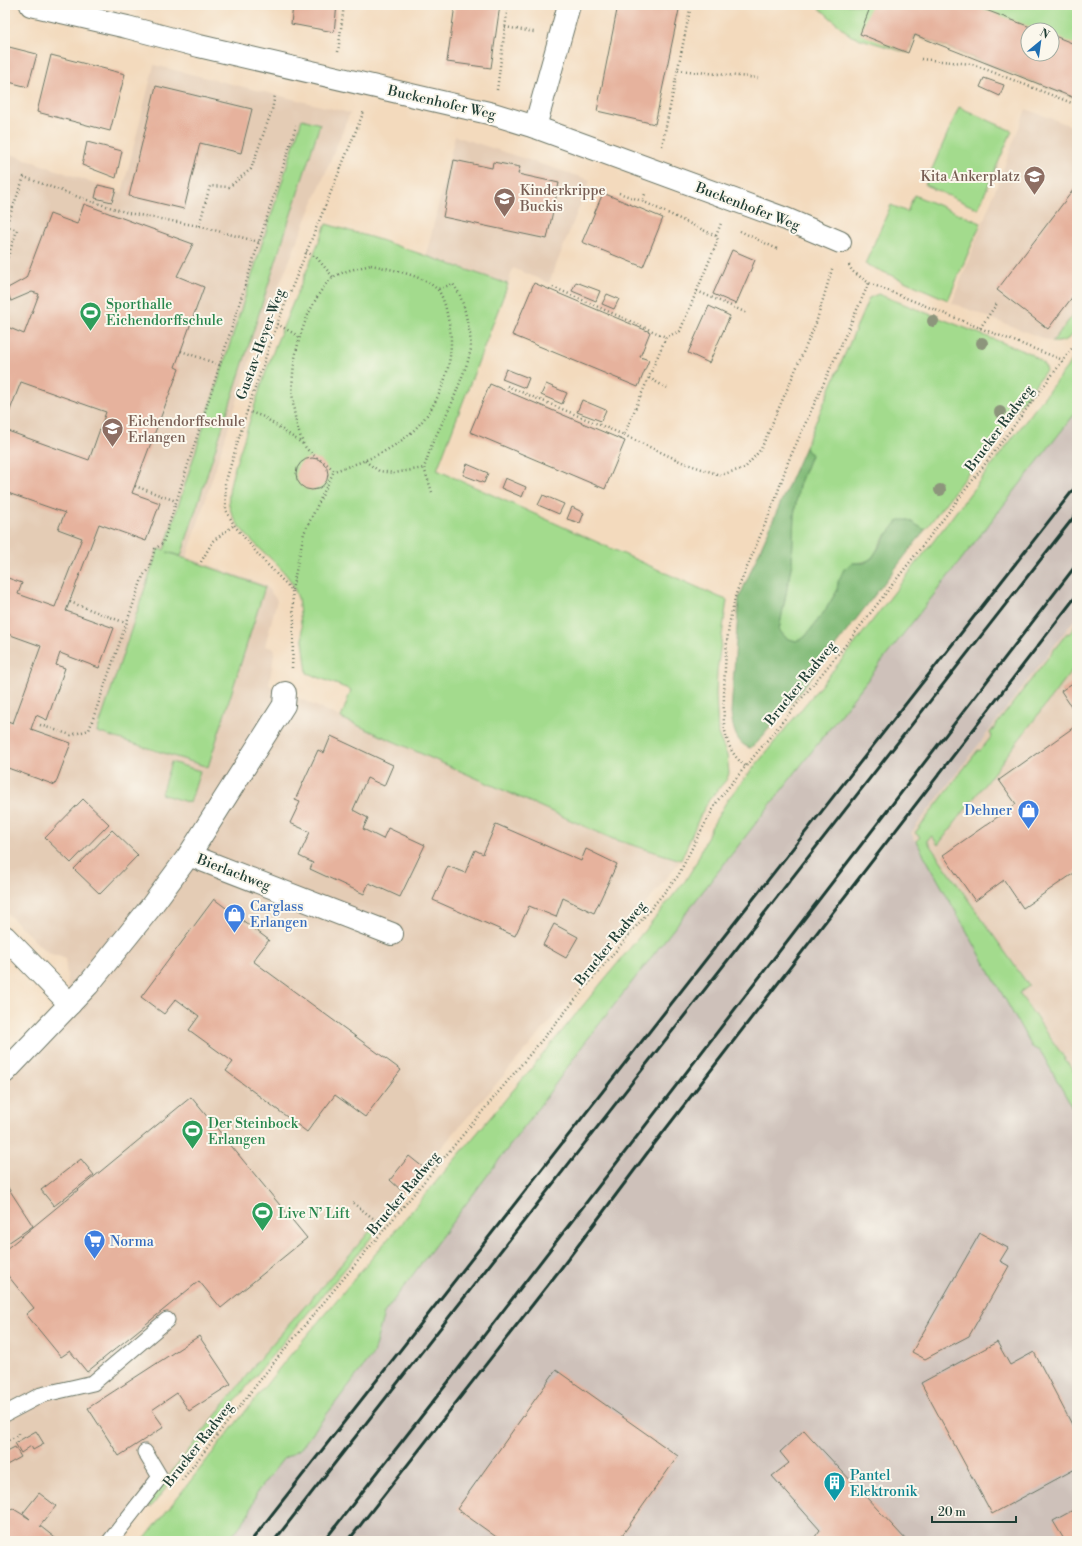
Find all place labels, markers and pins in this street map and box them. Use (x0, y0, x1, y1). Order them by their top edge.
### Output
school or university icon: Kita Ankerplatz (1022, 163, 1048, 196)
place label: Kita Ankerplatz (921, 168, 1020, 186)
place label: Kinderkrippe Buckis (519, 182, 606, 216)
school or university icon: Kinderkrippe Buckis (492, 185, 518, 218)
place label: Sporthalle Eichendorffschule (106, 296, 223, 330)
sports icon: Sporthalle Eichendorffschule (78, 299, 104, 332)
place label: Eichendorffschule Erlangen (128, 413, 245, 447)
school or university icon: Eichendorffschule Erlangen (100, 416, 126, 449)
shop icon: Dehner (1015, 797, 1041, 830)
place label: Dehner (964, 802, 1012, 820)
place label: Carglass Erlangen (250, 898, 308, 932)
shop icon: Carglass Erlangen (222, 901, 248, 934)
place label: Der Steinbock Erlangen (208, 1115, 299, 1149)
sports icon: Der Steinbock Erlangen (179, 1118, 205, 1151)
sports icon: Live N’ Lift (250, 1200, 276, 1233)
place label: Live N’ Lift (278, 1205, 350, 1223)
supermarket icon: Norma (81, 1228, 107, 1261)
place label: Norma (110, 1233, 155, 1251)
place label: Pantel Elektronik (850, 1467, 918, 1501)
building icon: Pantel Elektronik (821, 1470, 847, 1503)

